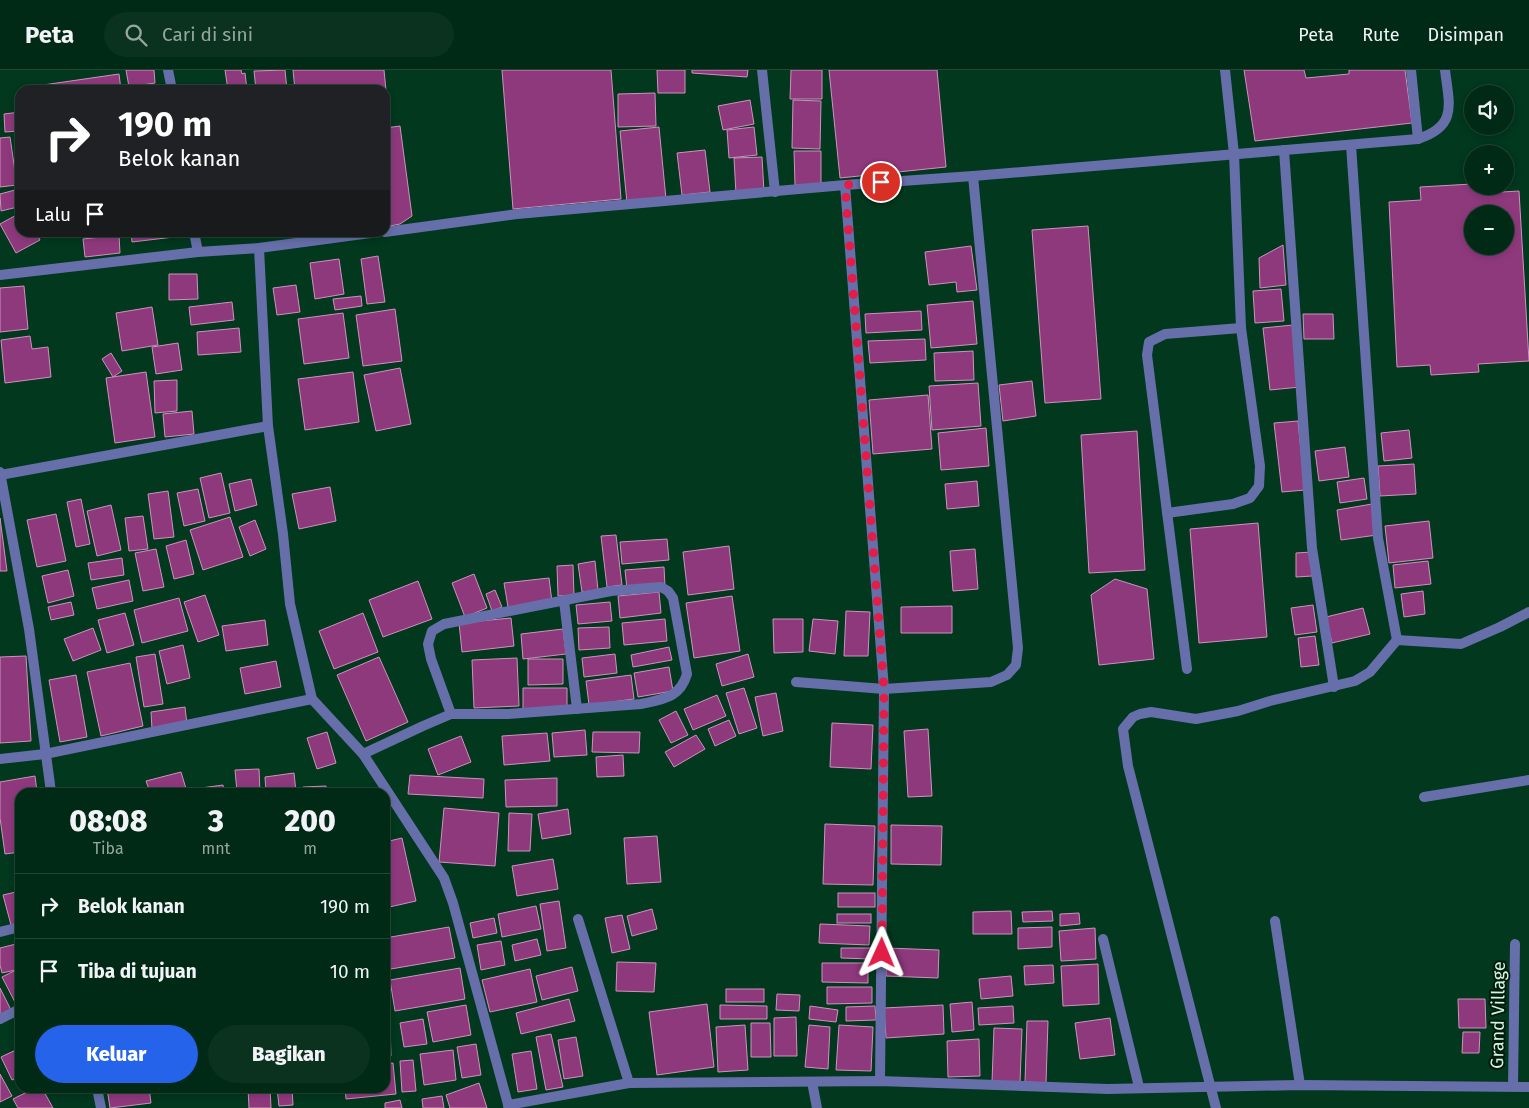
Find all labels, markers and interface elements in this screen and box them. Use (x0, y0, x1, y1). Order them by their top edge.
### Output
search box (104, 12, 454, 57)
text: Peta (25, 21, 74, 49)
icon: search (122, 21, 150, 49)
text: Cari di sini (162, 23, 253, 46)
text: Peta (1298, 24, 1334, 46)
text: Rute (1362, 24, 1400, 46)
text: Disimpan (1428, 24, 1504, 46)
map controls (1464, 85, 1514, 255)
button: sound (1464, 85, 1514, 135)
text: 190 m (118, 103, 212, 145)
icon: right (35, 105, 100, 170)
text: Belok kanan (118, 145, 240, 172)
button: + (1464, 145, 1514, 195)
pin (860, 161, 902, 203)
icon: arrive (867, 168, 895, 196)
icon: arrive (81, 200, 109, 228)
text: Lalu (35, 203, 71, 226)
button: − (1464, 205, 1514, 255)
text: 08:08 (69, 803, 147, 839)
text: 3 (208, 803, 224, 839)
text: 200 (285, 803, 336, 839)
text: Tiba (93, 839, 124, 858)
text: mnt (202, 839, 230, 858)
text: m (303, 839, 317, 858)
icon: right (35, 892, 63, 920)
text: Belok kanan (78, 895, 185, 918)
text: 190 m (320, 895, 370, 918)
position arrow (855, 926, 907, 978)
icon: arrive (35, 957, 63, 985)
text: Tiba di tujuan (78, 960, 197, 983)
text: 10 m (330, 960, 370, 983)
street label: Grand Village (1486, 961, 1510, 1069)
button: Keluar (35, 1025, 198, 1083)
button: Bagikan (208, 1025, 370, 1083)

